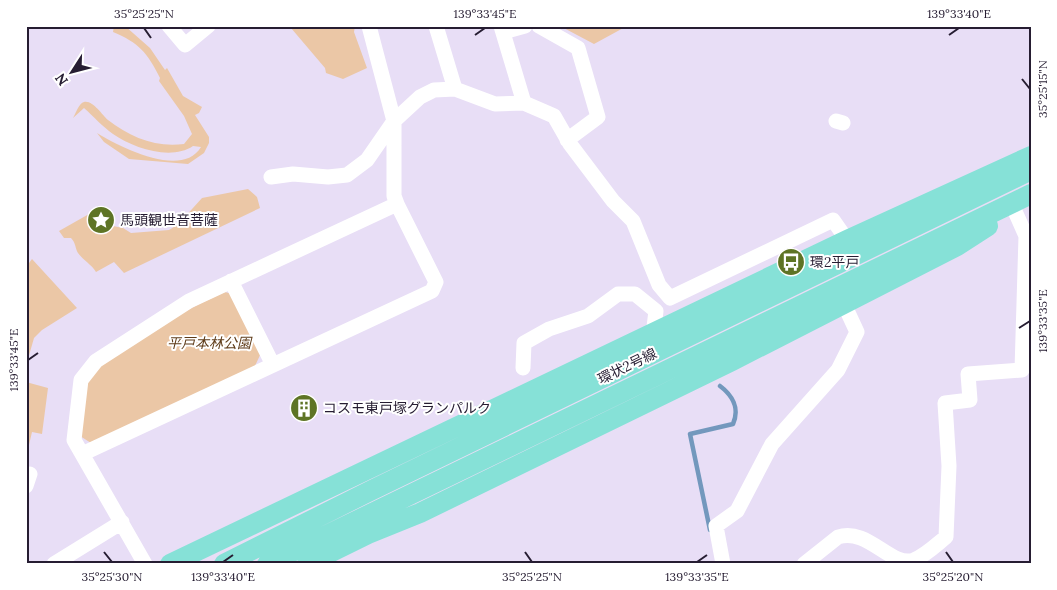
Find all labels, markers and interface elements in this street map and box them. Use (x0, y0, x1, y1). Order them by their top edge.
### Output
text: 35°25'25"N (114, 6, 174, 21)
text: 139°33'45"E (454, 6, 516, 21)
text: 139°33'40"E (927, 6, 991, 21)
north arrow (48, 48, 98, 98)
text: 35°25'15"N (1035, 60, 1050, 118)
text: N (51, 70, 72, 89)
place icon: 馬頭観世音菩薩 (86, 205, 116, 235)
place label: 馬頭観世音菩薩 (120, 211, 218, 229)
bus stop icon: 環2平戸 (776, 247, 806, 277)
place label: 環2平戸 (810, 253, 860, 271)
text: 139°33'35"E (1035, 289, 1050, 353)
text: 139°33'45"E (6, 329, 21, 391)
park label: 平戸本林公園 (167, 334, 253, 352)
street label: 環状2号線 (595, 344, 659, 388)
building icon: コスモ東戸塚グランパルク (289, 393, 319, 423)
place label: コスモ東戸塚グランパルク (323, 399, 491, 417)
text: 35°25'30"N (82, 569, 143, 584)
text: 139°33'40"E (191, 569, 255, 584)
text: 35°25'25"N (502, 569, 562, 584)
text: 139°33'35"E (665, 569, 729, 584)
text: 35°25'20"N (923, 569, 983, 584)

